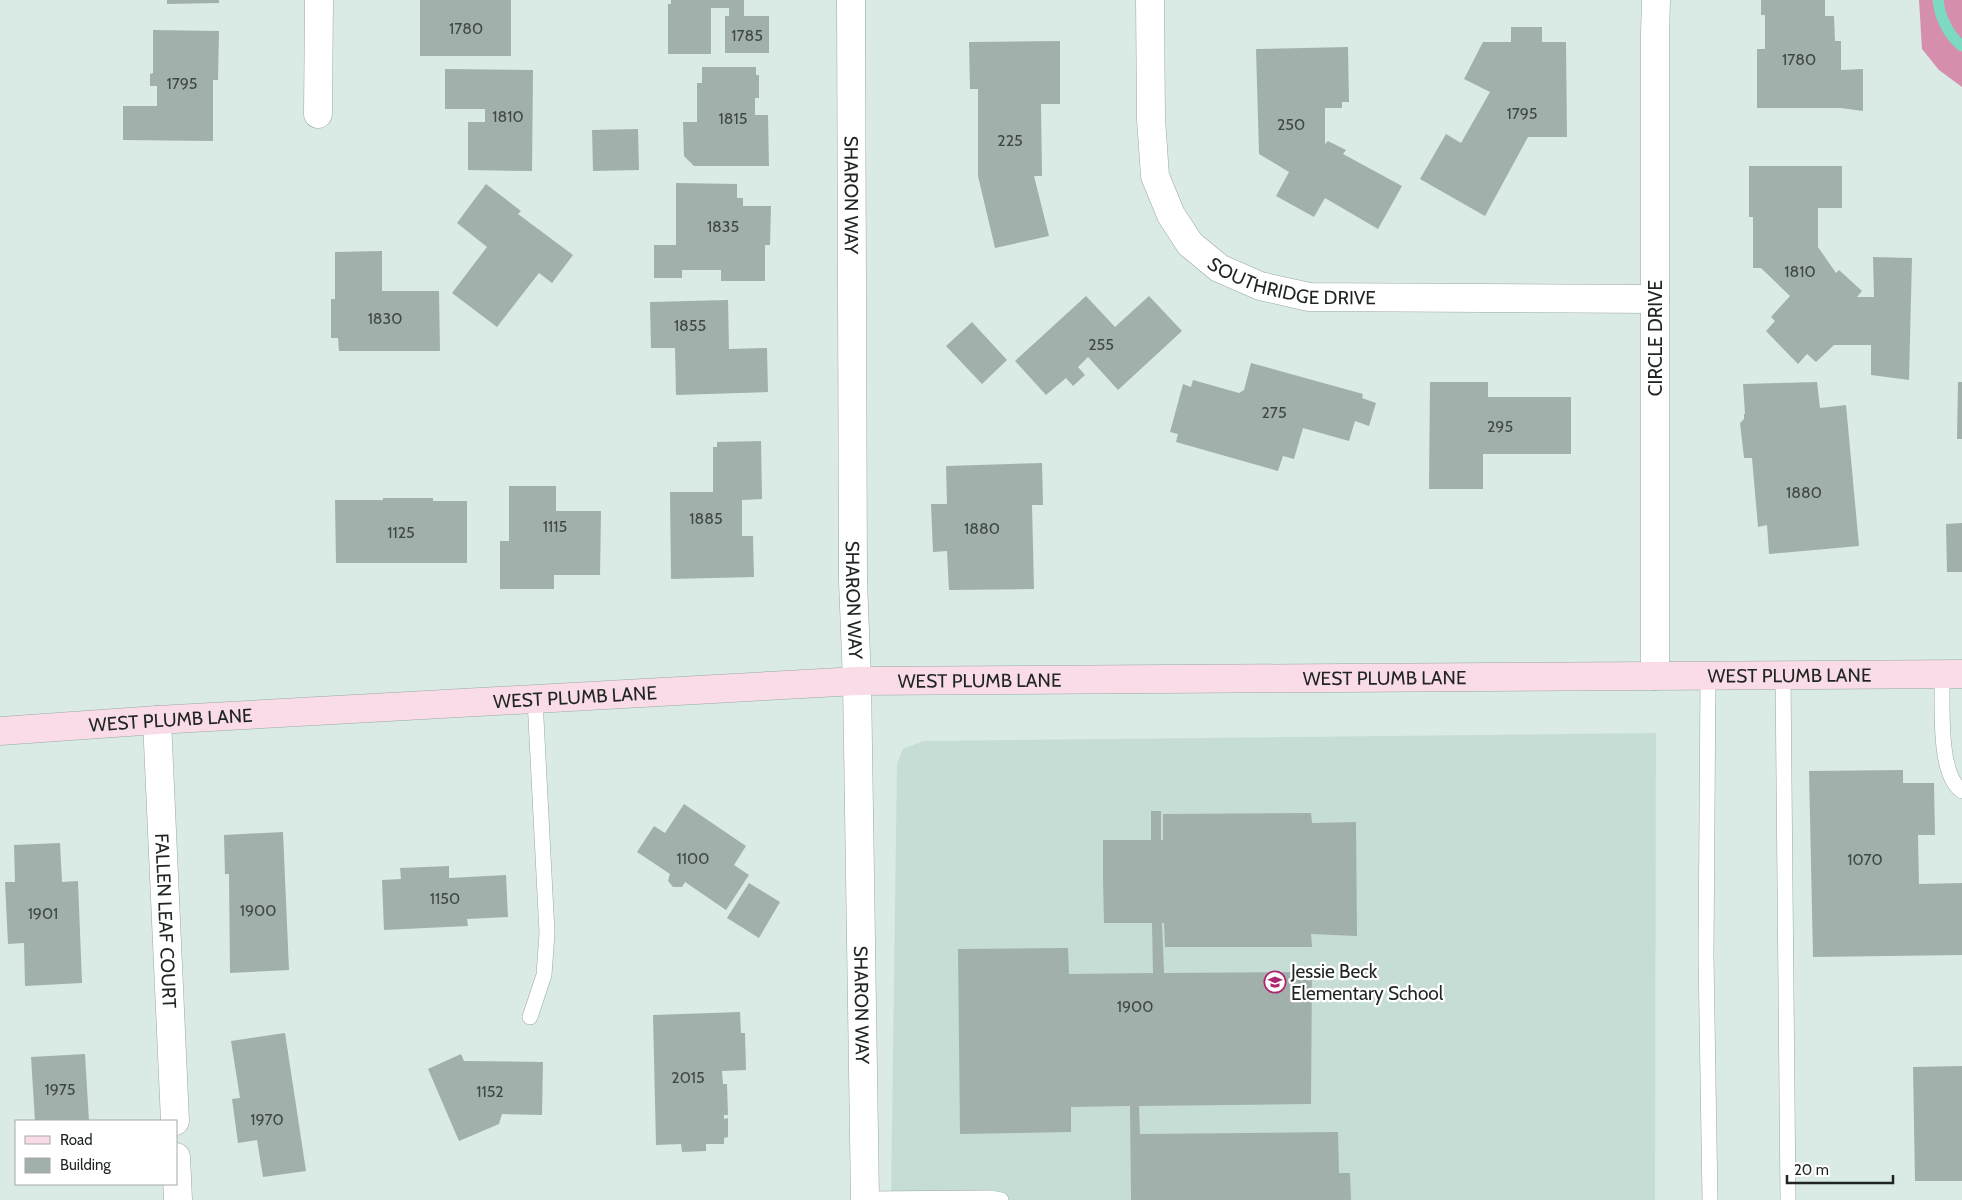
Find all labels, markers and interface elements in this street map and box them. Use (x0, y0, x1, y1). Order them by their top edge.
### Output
house number: 1780 (449, 19, 483, 38)
house number: 1785 (731, 26, 763, 45)
house number: 1780 (1782, 50, 1816, 69)
house number: 1795 (166, 74, 198, 93)
house number: 1795 (1506, 104, 1538, 123)
house number: 1810 (492, 107, 524, 126)
house number: 1815 (719, 109, 747, 128)
house number: 250 (1277, 115, 1305, 134)
house number: 225 (997, 131, 1023, 150)
street label: SHARON WAY (839, 136, 863, 255)
house number: 1835 (707, 217, 739, 236)
street label: SOUTHRIDGE DRIVE (1203, 252, 1376, 309)
house number: 1810 (1784, 262, 1816, 281)
street label: CIRCLE DRIVE (1644, 280, 1667, 396)
house number: 1830 (368, 309, 402, 328)
house number: 1855 (674, 316, 706, 335)
house number: 255 (1088, 335, 1114, 354)
house number: 275 (1261, 403, 1287, 422)
house number: 295 (1487, 417, 1513, 436)
house number: 1880 (1786, 483, 1822, 502)
house number: 1885 (689, 509, 723, 528)
house number: 1115 (543, 517, 567, 536)
house number: 1880 (964, 519, 1000, 538)
house number: 1125 (387, 523, 415, 542)
street label: SHARON WAY (841, 541, 867, 660)
street label: WEST PLUMB LANE (1708, 664, 1872, 688)
street label: WEST PLUMB LANE (1303, 666, 1467, 690)
street label: WEST PLUMB LANE (898, 669, 1062, 693)
street label: WEST PLUMB LANE (493, 681, 657, 713)
street label: WEST PLUMB LANE (88, 704, 253, 737)
street label: FALLEN LEAF COURT (150, 833, 181, 1009)
house number: 1100 (677, 849, 709, 868)
house number: 1070 (1847, 850, 1883, 869)
house number: 1150 (430, 889, 460, 908)
house number: 1900 (240, 901, 276, 920)
house number: 1901 (28, 904, 58, 923)
street label: SHARON WAY (849, 945, 874, 1065)
place label: Jessie Beck Elementary School (1290, 960, 1444, 1005)
school or university icon: Jessie Beck Elementary School (1263, 970, 1287, 994)
house number: 1900 (1117, 997, 1153, 1016)
house number: 2015 (671, 1068, 705, 1087)
house number: 1975 (44, 1080, 76, 1099)
house number: 1152 (476, 1082, 504, 1101)
house number: 1970 (250, 1110, 284, 1129)
legend (15, 1120, 178, 1185)
text: Road (60, 1131, 93, 1149)
scale bar (1787, 1152, 1893, 1184)
text: Building (60, 1156, 111, 1174)
text: 20 m (1794, 1161, 1829, 1179)

